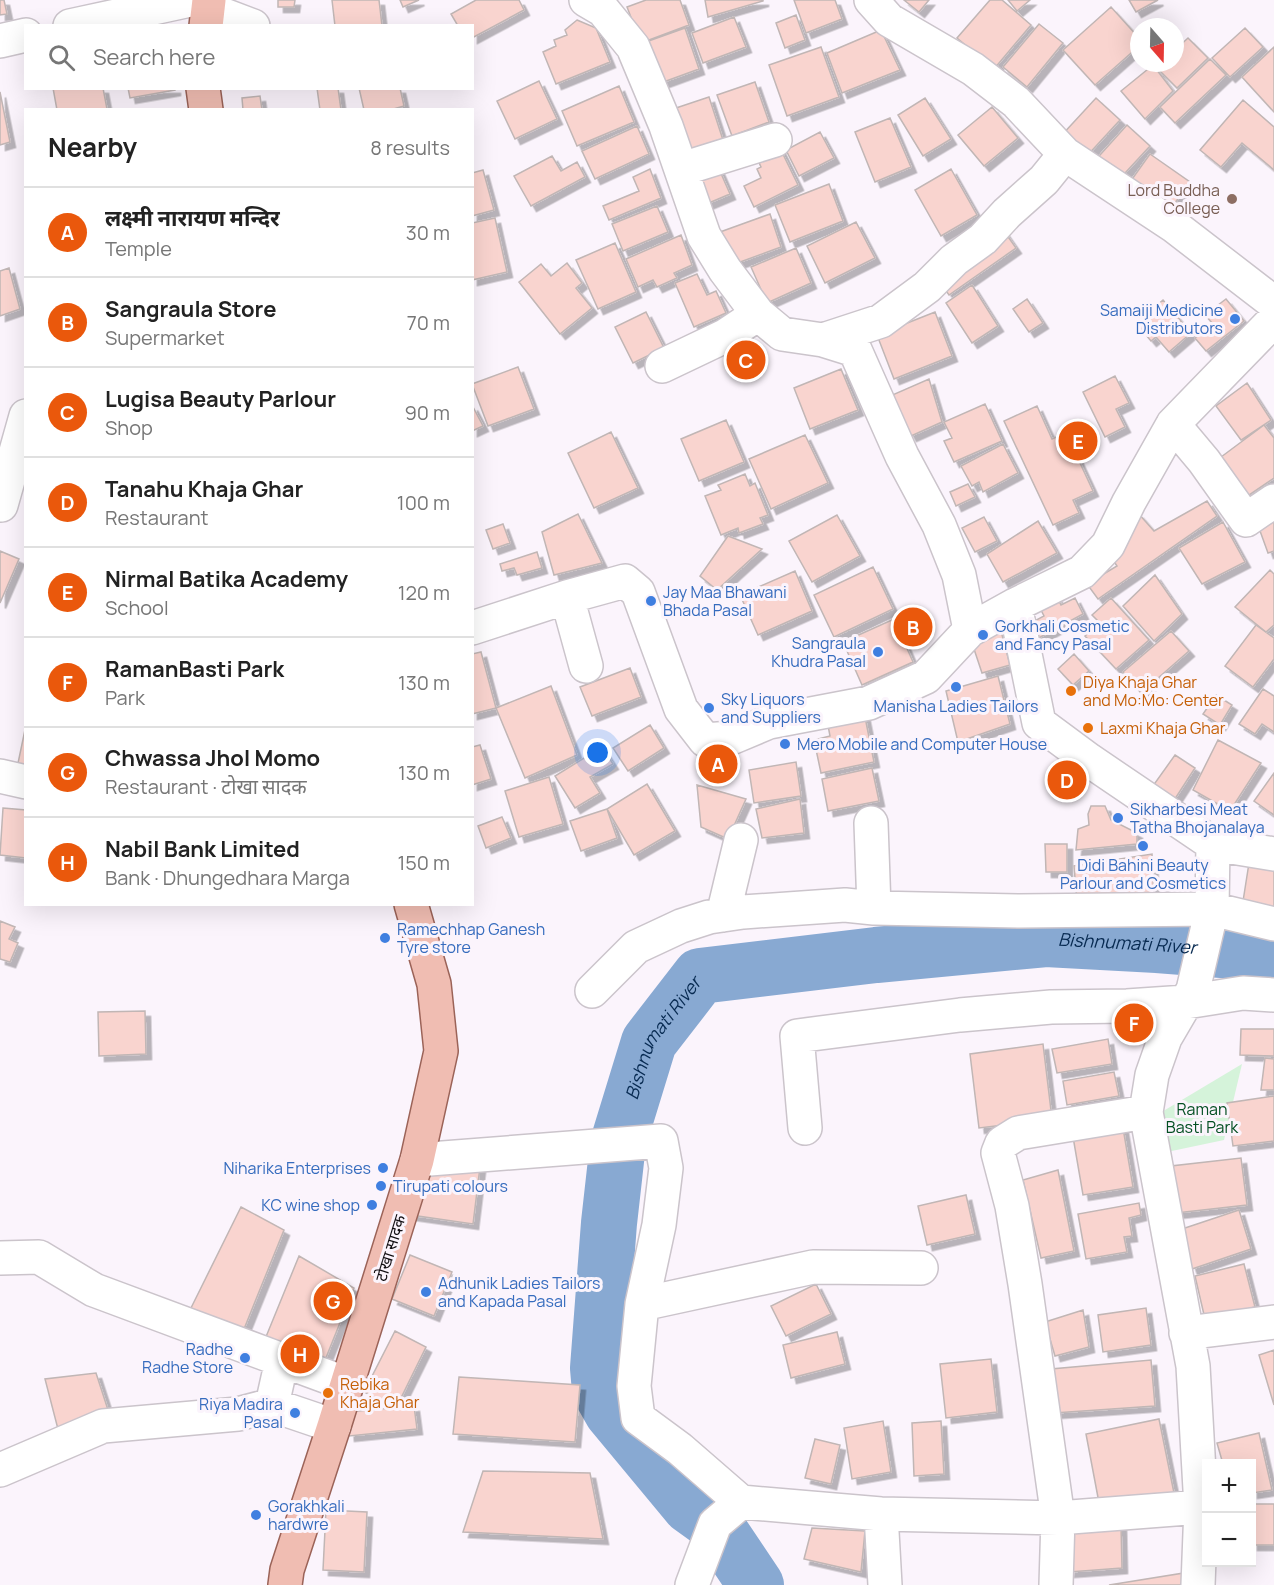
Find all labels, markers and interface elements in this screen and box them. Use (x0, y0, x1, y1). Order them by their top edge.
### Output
north arrow (1130, 18, 1184, 72)
search box (24, 24, 474, 90)
icon: search (45, 41, 78, 74)
text: Search here (93, 42, 215, 72)
text: Nearby (48, 129, 137, 165)
text: 8 results (370, 134, 450, 161)
place label: Lord Buddha College (1127, 179, 1220, 219)
marker: Lord Buddha College (1225, 192, 1239, 206)
text: लक्ष्मी नारायण मन्दिर (105, 203, 280, 233)
text: A (61, 219, 74, 246)
text: 30 m (406, 219, 450, 246)
text: Temple (105, 235, 172, 262)
text: Sangraula Store (105, 294, 276, 324)
place label: Samaiji Medicine Distributors (1100, 299, 1223, 339)
text: B (61, 309, 74, 336)
text: 70 m (407, 309, 450, 336)
marker: Samaiji Medicine Distributors (1228, 312, 1242, 326)
text: Supermarket (105, 324, 225, 351)
pin: C (726, 338, 766, 382)
text: Lugisa Beauty Parlour (105, 384, 336, 414)
text: C (60, 399, 75, 426)
text: 90 m (404, 399, 450, 426)
text: Shop (105, 414, 153, 441)
pin: E (1058, 418, 1098, 464)
text: Tanahu Khaja Ghar (105, 474, 303, 504)
text: D (60, 489, 75, 516)
text: 100 m (397, 489, 450, 516)
text: Restaurant (105, 504, 209, 531)
text: Nirmal Batika Academy (105, 564, 348, 594)
text: E (62, 579, 73, 606)
text: 120 m (398, 579, 450, 606)
place label: Jay Maa Bhawani Bhada Pasal (663, 581, 787, 621)
text: School (105, 594, 169, 621)
marker: Jay Maa Bhawani Bhada Pasal (644, 594, 658, 608)
pin: B (894, 604, 932, 650)
place label: Gorkhali Cosmetic and Fancy Pasal (995, 615, 1130, 655)
marker: Gorkhali Cosmetic and Fancy Pasal (976, 628, 990, 642)
place label: Sangraula Khudra Pasal (771, 632, 866, 672)
marker: Sangraula Khudra Pasal (871, 645, 885, 659)
text: RamanBasti Park (105, 654, 284, 684)
text: F (62, 669, 73, 696)
text: 130 m (398, 669, 450, 696)
place label: Diya Khaja Ghar and Mo:Mo: Center (1083, 671, 1224, 711)
marker: Manisha Ladies Tailors (949, 680, 963, 694)
text: Park (105, 684, 145, 711)
marker: Diya Khaja Ghar and Mo:Mo: Center (1064, 684, 1078, 698)
place label: Sky Liquors and Suppliers (721, 688, 821, 728)
place label: Manisha Ladies Tailors (874, 695, 1038, 717)
marker: Sky Liquors and Suppliers (702, 701, 716, 715)
place label: Laxmi Khaja Ghar (1100, 717, 1226, 739)
marker: Laxmi Khaja Ghar (1081, 721, 1095, 735)
place label: Mero Mobile and Computer House (797, 733, 1047, 755)
marker: Mero Mobile and Computer House (778, 737, 792, 751)
your location (583, 738, 612, 767)
pin: A (698, 742, 738, 786)
text: Chwassa Jhol Momo (105, 743, 320, 773)
pin: D (1048, 758, 1086, 802)
text: G (60, 759, 75, 786)
text: 130 m (398, 759, 450, 786)
text: Restaurant · टोखा सादक (105, 773, 307, 800)
place label: Sikharbesi Meat Tatha Bhojanalaya (1130, 798, 1265, 838)
marker: Sikharbesi Meat Tatha Bhojanalaya (1111, 811, 1125, 825)
text: Nabil Bank Limited (105, 834, 300, 864)
marker: Didi Bahini Beauty Parlour and Cosmetics (1136, 839, 1150, 853)
text: H (60, 849, 75, 876)
text: 150 m (397, 849, 450, 876)
place label: Didi Bahini Beauty Parlour and Cosmetics (1060, 854, 1226, 894)
text: Bank · Dhungedhara Marga (105, 864, 350, 891)
place label: Ramechhap Ganesh Tyre store (397, 918, 545, 958)
water label: Bishnumati River (1057, 927, 1200, 959)
marker: Ramechhap Ganesh Tyre store (378, 931, 392, 945)
water label: Bishnumati River (619, 970, 708, 1102)
pin: F (1114, 1000, 1154, 1046)
park label: Raman Basti Park (1166, 1098, 1239, 1138)
place label: Niharika Enterprises (223, 1157, 371, 1179)
marker: Niharika Enterprises (376, 1161, 390, 1175)
place label: Tirupati colours (393, 1175, 508, 1197)
marker: Tirupati colours (374, 1179, 388, 1193)
place label: KC wine shop (261, 1194, 360, 1216)
marker: KC wine shop (365, 1198, 379, 1212)
street label: टोखा सादक (369, 1211, 411, 1284)
place label: Adhunik Ladies Tailors and Kapada Pasal (438, 1272, 600, 1312)
pin: G (314, 1278, 352, 1324)
marker: Adhunik Ladies Tailors and Kapada Pasal (419, 1285, 433, 1299)
pin: H (280, 1332, 320, 1376)
place label: Radhe Radhe Store (142, 1338, 233, 1378)
marker: Radhe Radhe Store (238, 1351, 252, 1365)
place label: Rebika Khaja Ghar (340, 1373, 420, 1413)
marker: Rebika Khaja Ghar (321, 1386, 335, 1400)
place label: Riya Madira Pasal (199, 1393, 283, 1433)
marker: Riya Madira Pasal (288, 1406, 302, 1420)
map controls (1202, 1459, 1256, 1567)
button: + (1202, 1459, 1256, 1513)
place label: Gorakhkali hardwre (268, 1495, 345, 1535)
marker: Gorakhkali hardwre (249, 1508, 263, 1522)
button: − (1202, 1513, 1256, 1567)

